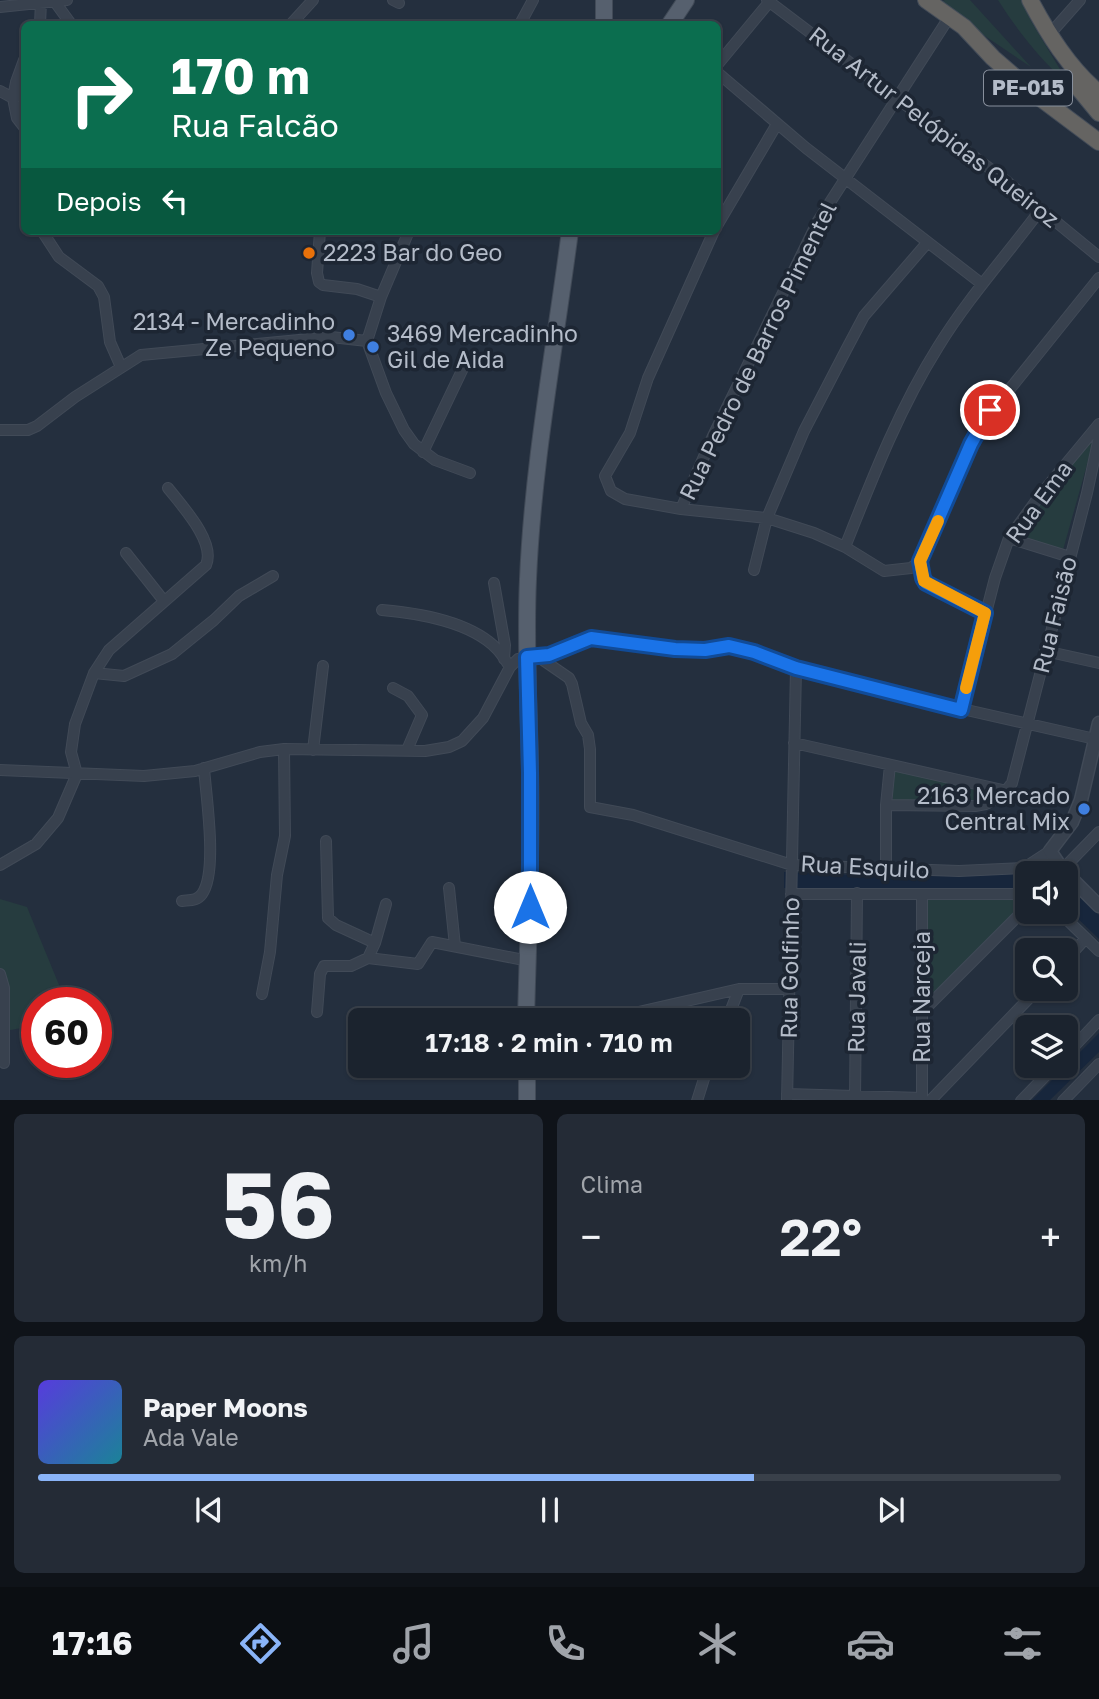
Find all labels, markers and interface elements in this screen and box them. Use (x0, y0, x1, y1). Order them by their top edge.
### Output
street label: Rua Artur Pelópidas Queiroz (804, 20, 1065, 233)
text: 170 m (171, 46, 310, 105)
icon: right (56, 49, 147, 140)
road number: PE-015 (984, 70, 1072, 106)
text: Rua Falcão (171, 106, 339, 144)
icon: left (156, 182, 194, 220)
text: Depois (56, 186, 142, 217)
street label: Rua Pedro de Barros Pimentel (673, 197, 842, 504)
place label: 2223 Bar do Geo (323, 238, 502, 266)
marker: 2223 Bar do Geo (301, 245, 317, 261)
place label: 2134 - Mercadinho Ze Pequeno (133, 307, 335, 361)
place label: 3469 Mercadinho Gil de Aida (387, 319, 578, 373)
marker: 2134 - Mercadinho Ze Pequeno (341, 327, 357, 343)
marker: 3469 Mercadinho Gil de Aida (365, 339, 381, 355)
pin (960, 380, 1020, 440)
icon: arrive (971, 391, 1009, 429)
street label: Rua Ema (999, 455, 1078, 548)
street label: Rua Faisão (1026, 554, 1082, 676)
place label: 2163 Mercado Central Mix (917, 781, 1070, 835)
marker: 2163 Mercado Central Mix (1076, 801, 1092, 817)
street label: Rua Esquilo (800, 849, 930, 883)
map controls (1015, 861, 1078, 1078)
button: sound (1015, 861, 1078, 924)
position arrow (493, 870, 567, 944)
street label: Rua Golfinho (774, 897, 804, 1039)
street label: Rua Narceja (907, 931, 935, 1063)
button: search (1015, 938, 1078, 1001)
street label: Rua Javali (841, 941, 871, 1053)
speed limit sign: 60 (21, 987, 112, 1078)
button: layers (1015, 1015, 1078, 1078)
text: 17:18 · 2 min · 710 m (425, 1027, 673, 1058)
text: 56 (222, 1149, 335, 1258)
text: Clima (581, 1170, 643, 1198)
text: 22° (779, 1205, 862, 1267)
text: − (581, 1214, 601, 1259)
text: + (1040, 1214, 1061, 1259)
text: km/h (249, 1249, 308, 1277)
text: Paper Moons (143, 1392, 308, 1423)
text: Ada Vale (143, 1423, 239, 1451)
icon: previous (190, 1491, 228, 1529)
icon: pause (531, 1491, 569, 1529)
icon: next (872, 1491, 910, 1529)
icon: directions (236, 1619, 285, 1668)
icon: music (389, 1619, 438, 1668)
icon: phone (541, 1619, 590, 1668)
icon: climate (693, 1619, 742, 1668)
icon: car (846, 1619, 895, 1668)
icon: filters (998, 1619, 1047, 1668)
text: 17:16 (52, 1624, 133, 1662)

